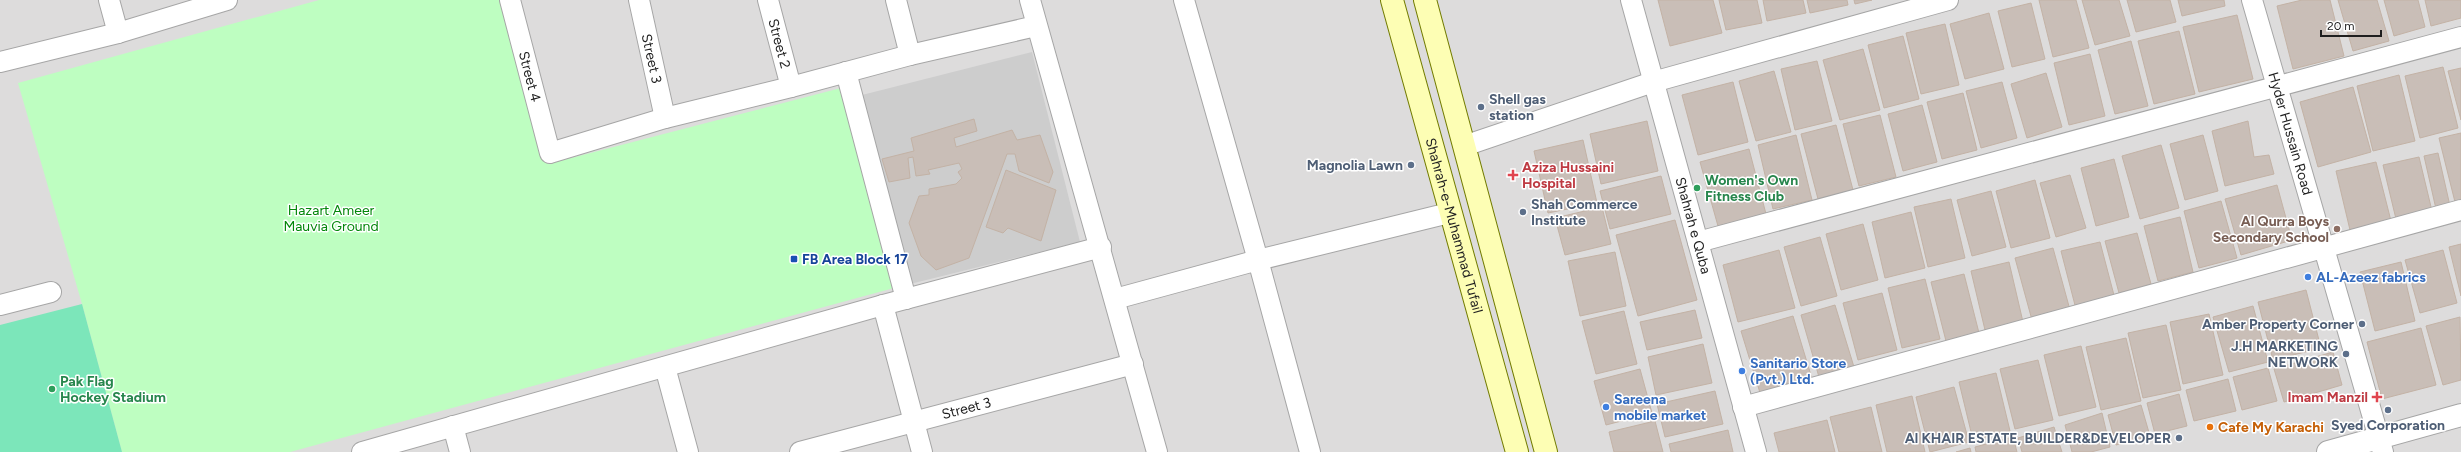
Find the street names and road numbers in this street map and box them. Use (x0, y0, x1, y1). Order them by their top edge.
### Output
street label: Street 2 (765, 17, 794, 70)
street label: Street 3 (638, 32, 666, 85)
street label: Street 4 (515, 49, 545, 104)
street label: Hyder Hussain Road (2265, 70, 2317, 197)
street label: Shahrah-e-Muhammad Tufail (1422, 136, 1487, 315)
street label: Shahrah e Quba (1672, 175, 1715, 276)
street label: Street 3 (940, 393, 993, 423)

